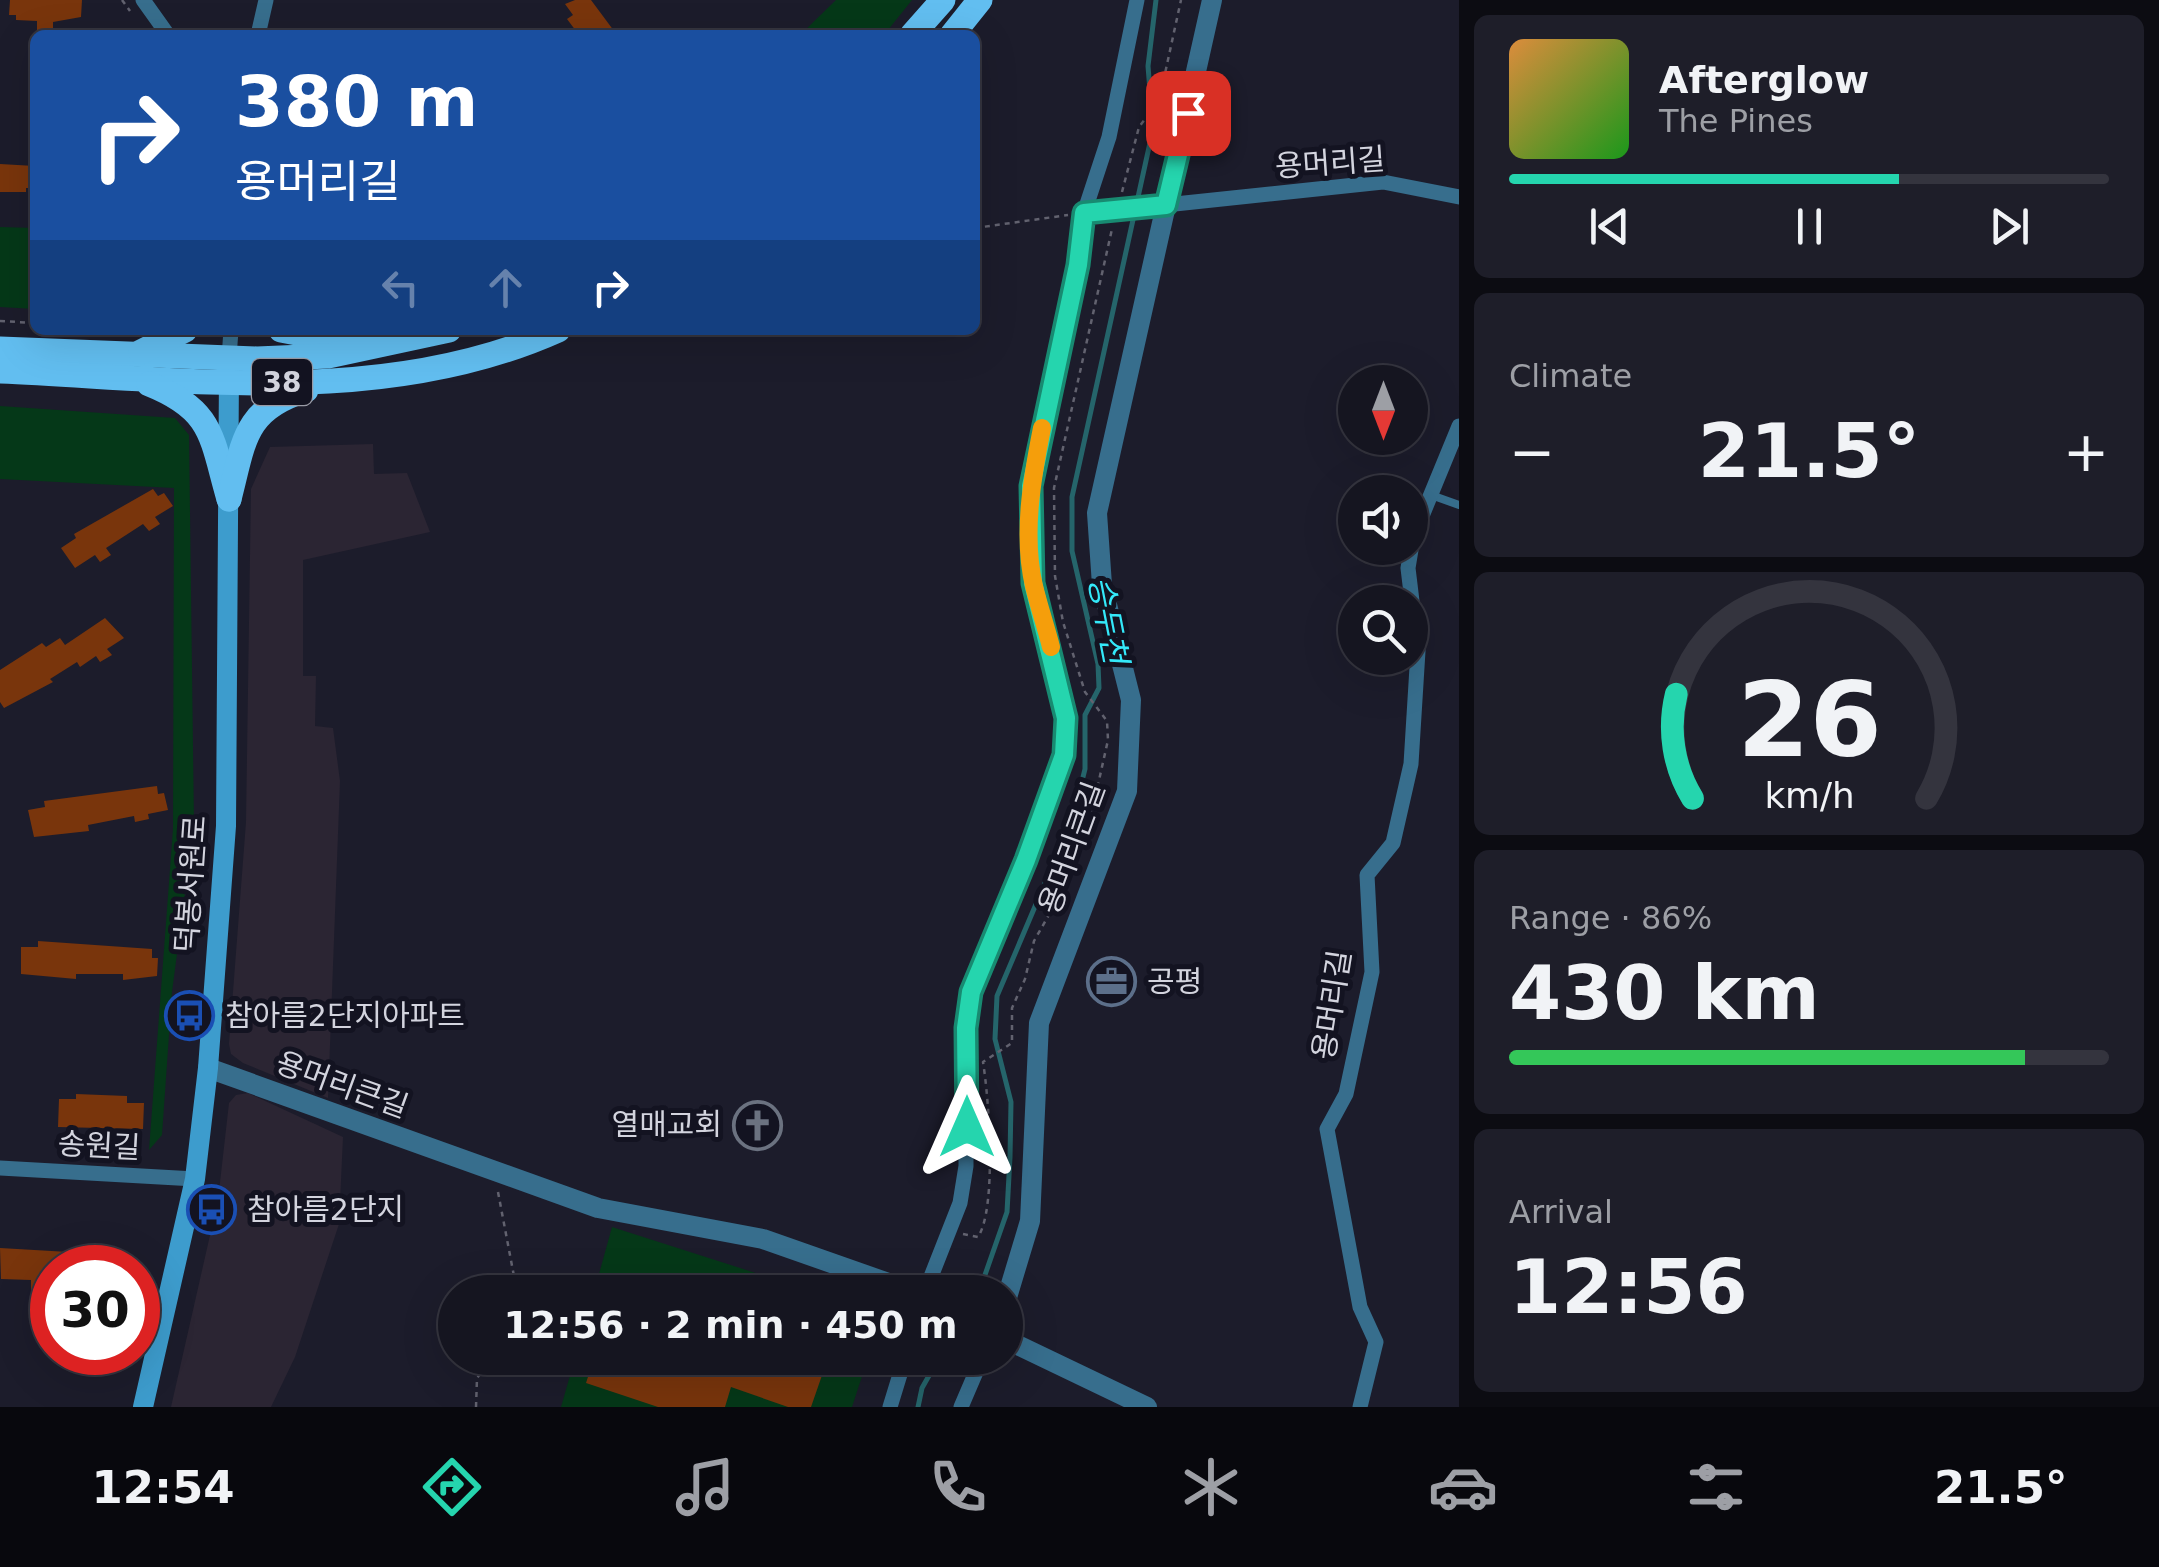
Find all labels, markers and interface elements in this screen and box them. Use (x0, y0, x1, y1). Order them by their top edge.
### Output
text: Afterglow (1659, 58, 1869, 102)
text: 380 m (235, 61, 478, 143)
icon: right (70, 70, 200, 200)
pin (1146, 71, 1231, 156)
icon: arrive (1161, 86, 1216, 141)
text: The Pines (1659, 102, 1813, 140)
street label: 용머리길 (1274, 141, 1386, 184)
text: 용머리길 (235, 155, 401, 208)
icon: previous (1582, 199, 1637, 254)
icon: pause (1782, 199, 1837, 254)
icon: next (1982, 199, 2037, 254)
icon: left (373, 260, 428, 315)
icon: ahead (478, 260, 533, 315)
icon: right (583, 260, 638, 315)
text: Climate (1509, 357, 1632, 395)
road number: 38 (252, 359, 312, 405)
north arrow (1338, 365, 1428, 455)
map controls (1338, 365, 1428, 675)
text: 21.5° (1698, 407, 1920, 495)
text: − (1509, 420, 1555, 484)
text: + (2063, 420, 2109, 484)
button: sound (1338, 475, 1428, 565)
water label: 승두천 (1081, 573, 1136, 670)
button: search (1338, 585, 1428, 675)
text: 26 (1737, 659, 1881, 781)
text: km/h (1764, 775, 1854, 816)
street label: 용머리큰길 (1031, 777, 1112, 919)
street label: 덕봉서원로 (168, 814, 213, 954)
text: Range · 86% (1509, 899, 1712, 937)
street label: 용머리길 (1306, 948, 1357, 1062)
text: 430 km (1509, 949, 1820, 1037)
office icon: 공평 (1086, 956, 1138, 1008)
place label: 공평 (1147, 964, 1202, 999)
bus stop icon: 참아름2단지아파트 (164, 990, 216, 1042)
place label: 참아름2단지아파트 (225, 998, 465, 1033)
street label: 용머리큰길 (271, 1044, 413, 1125)
position arrow (915, 1075, 1019, 1179)
church icon: 열매교회 (731, 1099, 783, 1151)
place label: 열매교회 (612, 1107, 722, 1142)
street label: 송원길 (57, 1126, 141, 1165)
bus stop icon: 참아름2단지 (186, 1184, 238, 1236)
place label: 참아름2단지 (247, 1192, 404, 1227)
text: Arrival (1509, 1193, 1613, 1231)
text: 12:56 (1509, 1243, 1748, 1331)
speed limit sign: 30 (30, 1245, 160, 1375)
text: 12:56 · 2 min · 450 m (503, 1303, 958, 1347)
icon: directions (417, 1452, 487, 1522)
icon: music (670, 1452, 740, 1522)
icon: phone (923, 1452, 993, 1522)
icon: climate (1176, 1452, 1246, 1522)
icon: car (1428, 1452, 1498, 1522)
icon: filters (1681, 1452, 1751, 1522)
text: 12:54 (91, 1461, 235, 1514)
text: 21.5° (1934, 1461, 2068, 1514)

